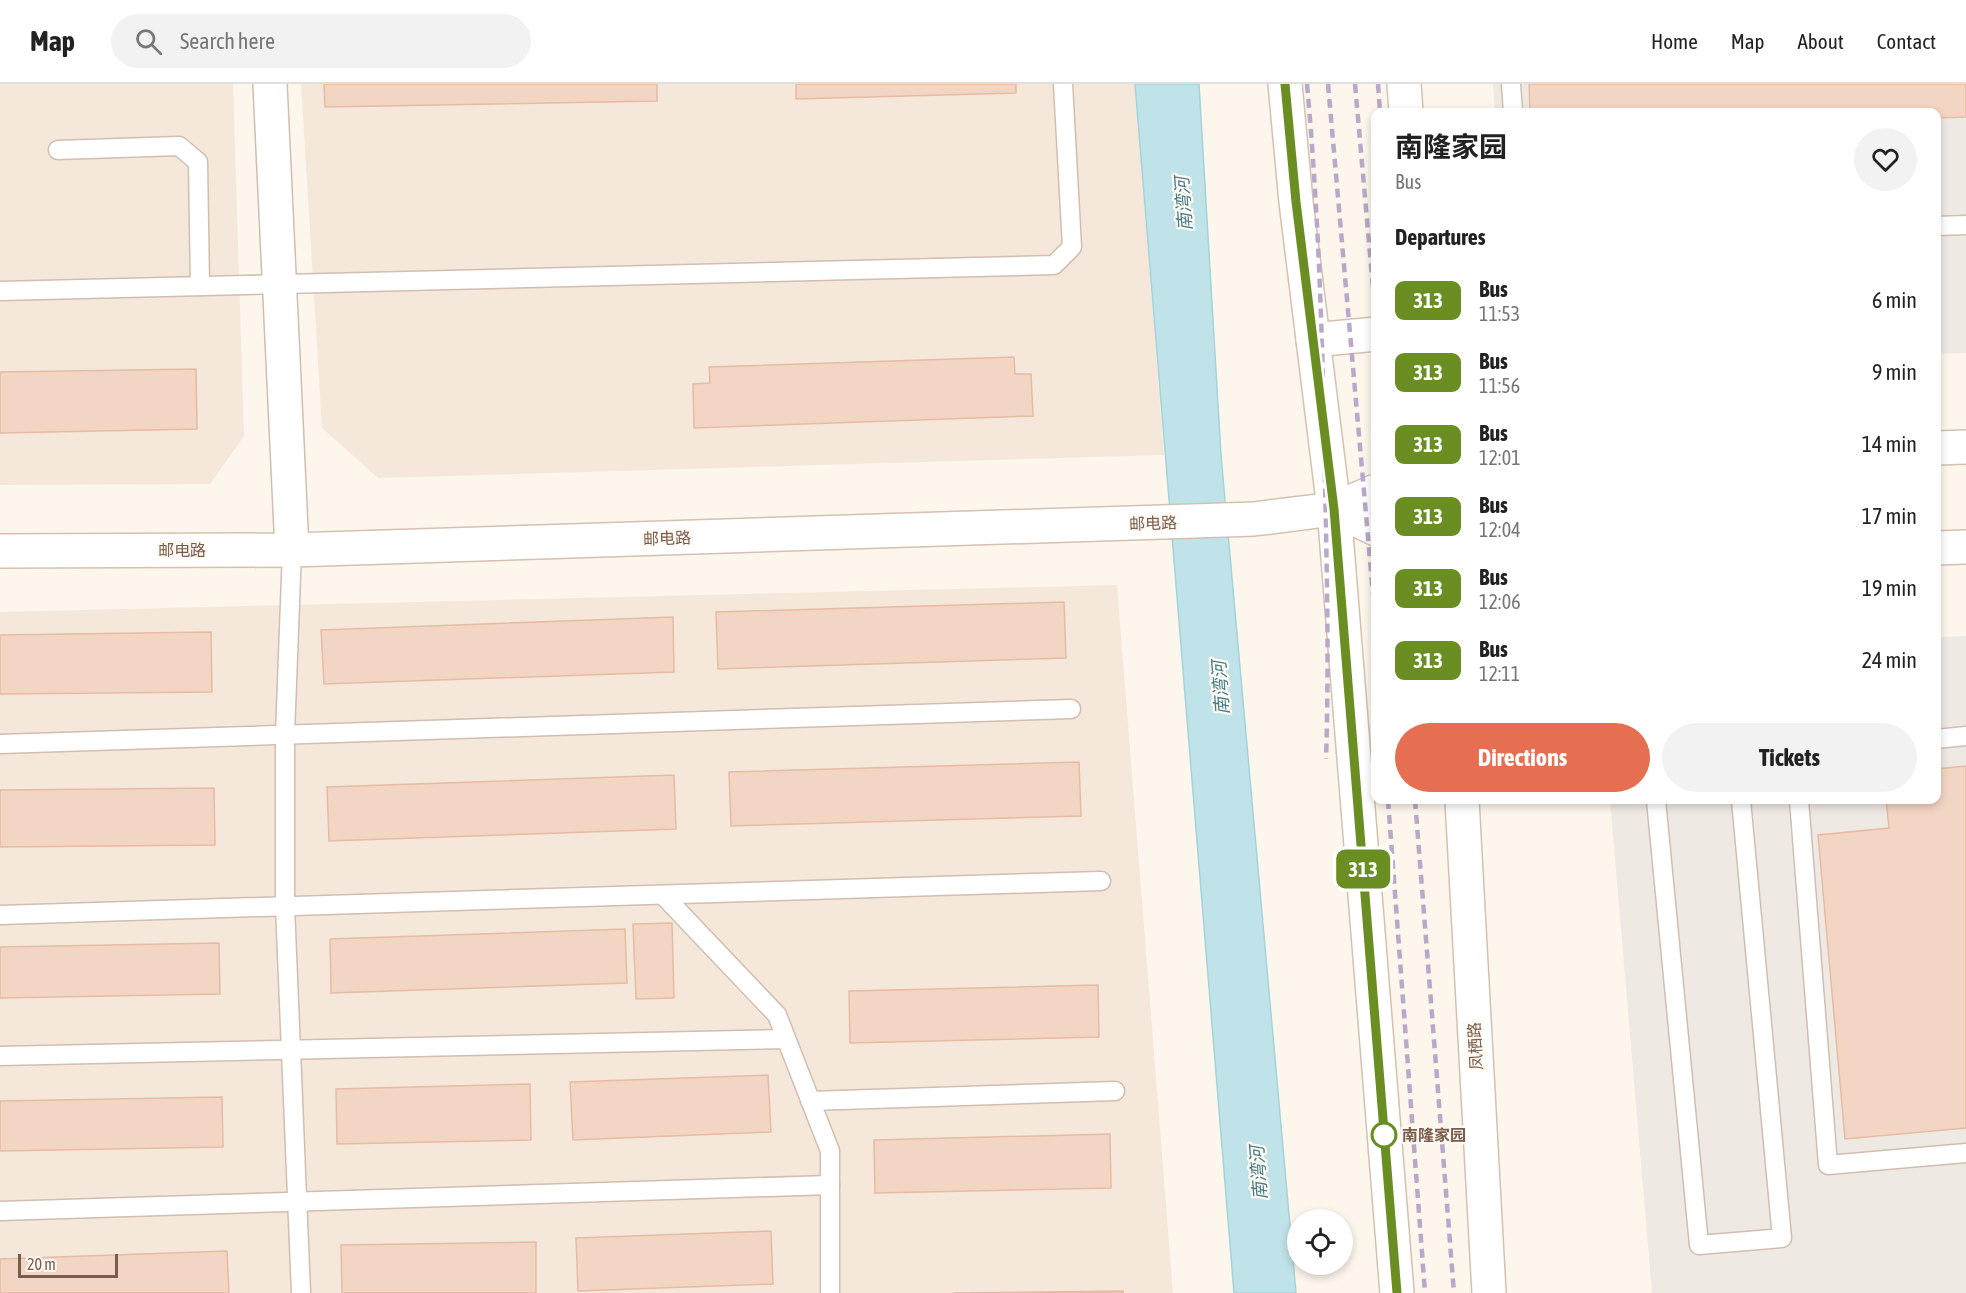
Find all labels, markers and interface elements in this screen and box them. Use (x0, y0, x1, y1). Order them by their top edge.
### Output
search box (111, 14, 531, 68)
text: Map (30, 25, 75, 57)
icon: search (132, 25, 165, 58)
text: Search here (180, 28, 275, 54)
text: Home (1651, 29, 1698, 53)
text: Map (1731, 29, 1765, 53)
text: About (1798, 29, 1844, 53)
text: Contact (1877, 29, 1936, 53)
button: heart (1854, 128, 1917, 191)
text: 南隆家园 (1395, 131, 1507, 163)
text: Bus (1395, 170, 1421, 193)
water label: 南湾河 (1171, 173, 1196, 232)
text: Departures (1395, 224, 1485, 250)
text: Bus (1479, 276, 1508, 302)
text: 6 min (1872, 287, 1917, 313)
text: 313 (1413, 288, 1443, 312)
text: 11:53 (1479, 302, 1520, 325)
text: Bus (1479, 348, 1508, 374)
text: 9 min (1872, 359, 1917, 385)
text: 313 (1413, 360, 1443, 384)
text: 11:56 (1479, 374, 1520, 397)
text: Bus (1479, 420, 1508, 446)
text: 14 min (1862, 431, 1917, 457)
text: 313 (1413, 432, 1443, 456)
text: 12:01 (1479, 446, 1521, 469)
text: Bus (1479, 492, 1508, 518)
text: 17 min (1862, 503, 1917, 529)
text: 313 (1413, 504, 1443, 528)
street label: 邮电路 (1129, 513, 1177, 533)
text: 12:04 (1479, 518, 1521, 541)
street label: 邮电路 (643, 528, 691, 548)
street label: 邮电路 (158, 541, 206, 559)
text: Bus (1479, 564, 1508, 590)
text: 19 min (1862, 575, 1917, 601)
text: 313 (1413, 576, 1443, 600)
text: 12:06 (1479, 590, 1521, 613)
text: Bus (1479, 636, 1508, 662)
text: 24 min (1862, 647, 1917, 673)
text: 313 (1413, 648, 1443, 672)
water label: 南湾河 (1208, 657, 1233, 716)
text: 12:11 (1479, 662, 1520, 685)
button: Directions (1395, 723, 1650, 792)
button: Tickets (1662, 723, 1917, 792)
line badge: 313 (1328, 850, 1398, 888)
text: 313 (1348, 857, 1378, 881)
street label: 凤栖路 (1465, 1022, 1485, 1070)
marker: 南隆家园 (1371, 1122, 1397, 1148)
place label: 南隆家园 (1402, 1126, 1466, 1144)
water label: 南湾河 (1246, 1142, 1271, 1201)
map controls (1287, 1209, 1353, 1275)
button: locate (1287, 1209, 1353, 1275)
scale bar (18, 1251, 118, 1278)
text: 20 m (27, 1255, 56, 1273)

